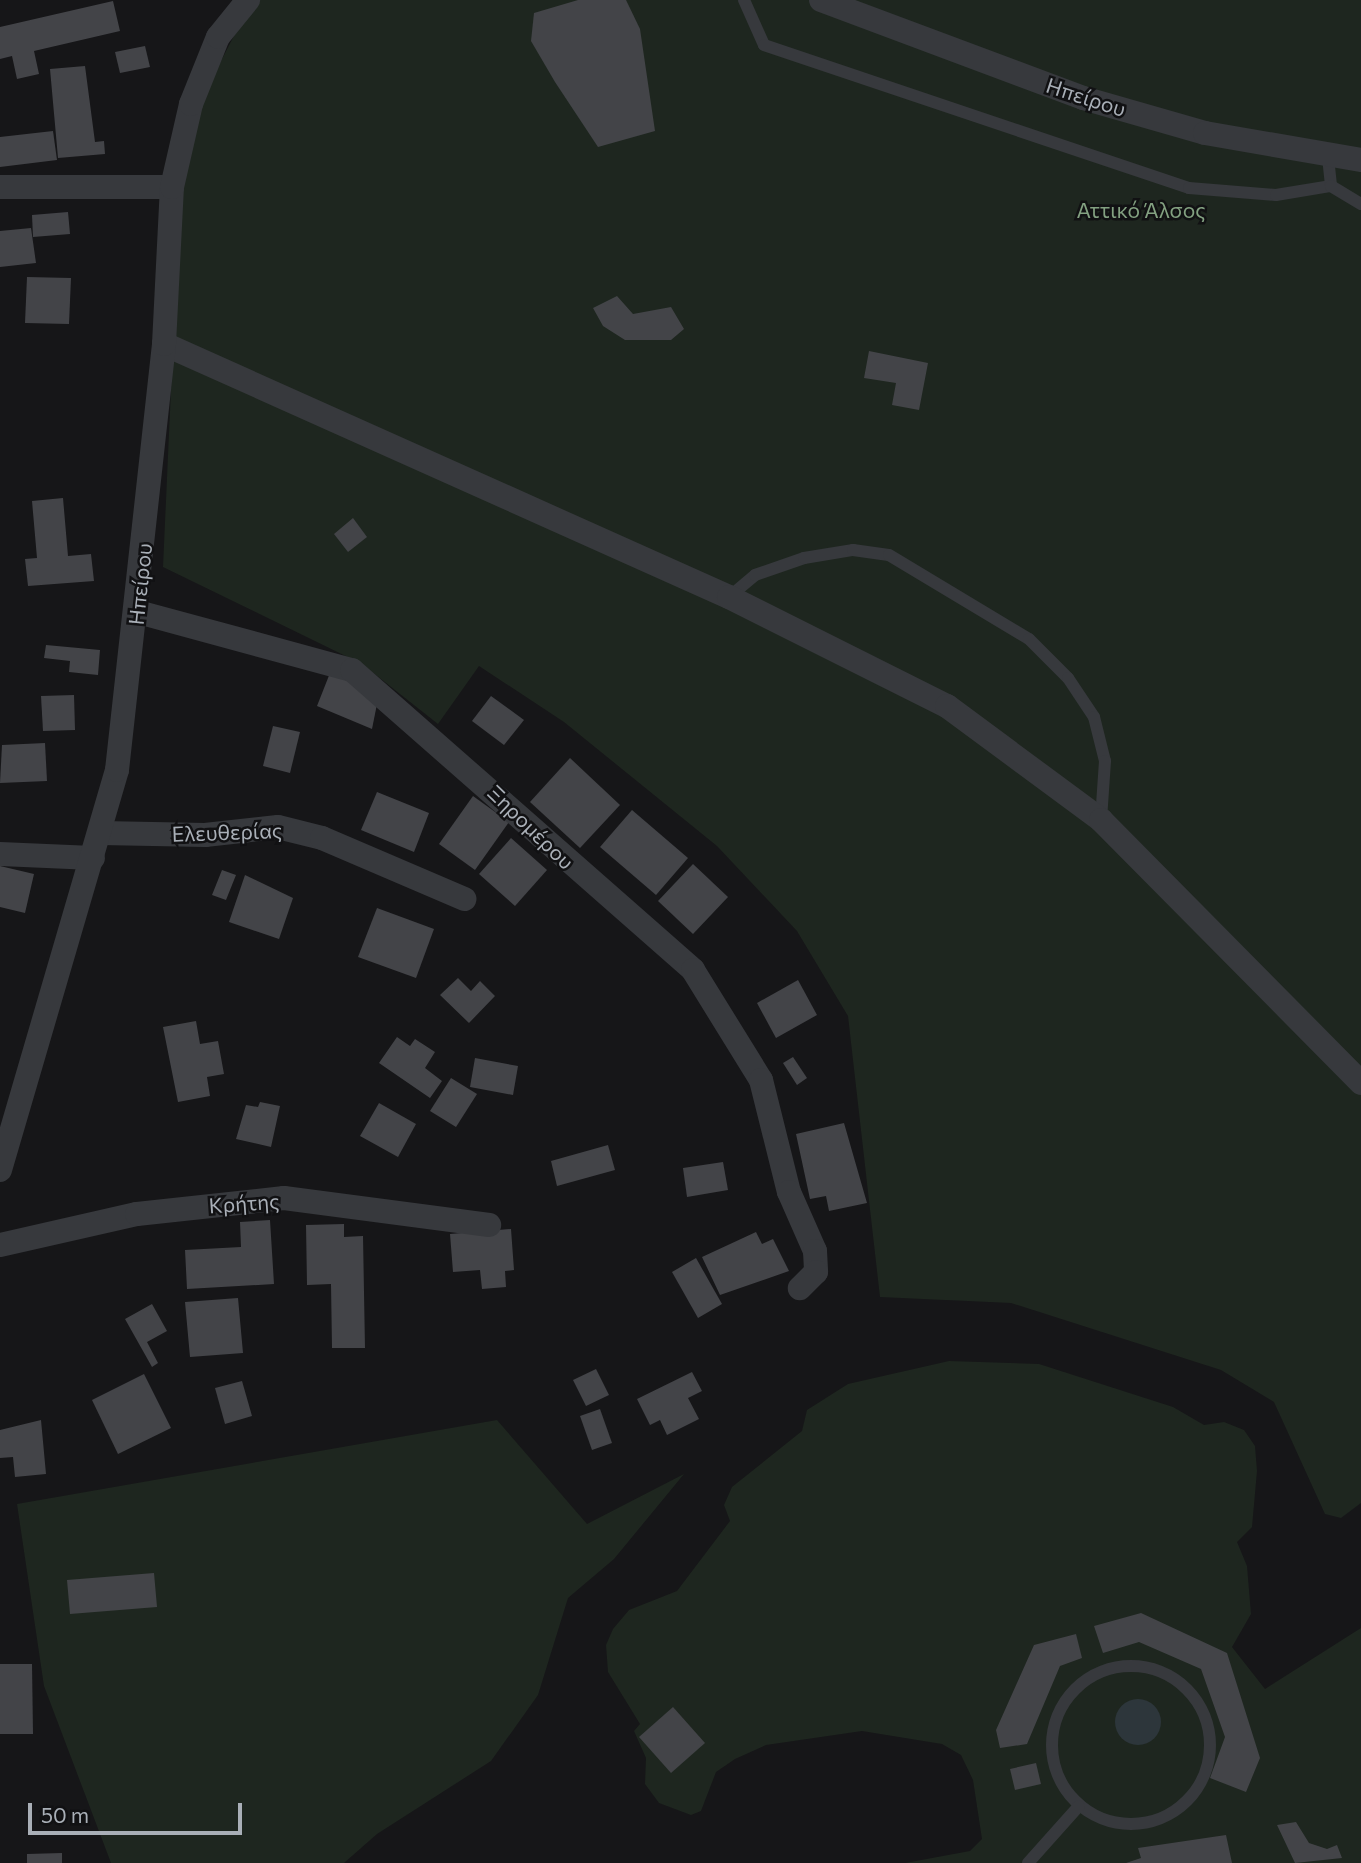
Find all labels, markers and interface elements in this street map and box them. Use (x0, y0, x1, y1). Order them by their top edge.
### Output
street label: Ηπείρου (1043, 72, 1129, 122)
park label: Αττικό Άλσος (1076, 197, 1206, 223)
street label: Ηπείρου (123, 542, 157, 626)
street label: Ξηρομέρου (483, 780, 579, 874)
street label: Ελευθερίας (171, 817, 283, 847)
street label: Κρήτης (208, 1188, 280, 1218)
scale bar (32, 1790, 245, 1834)
text: 50 m (41, 1802, 89, 1827)

